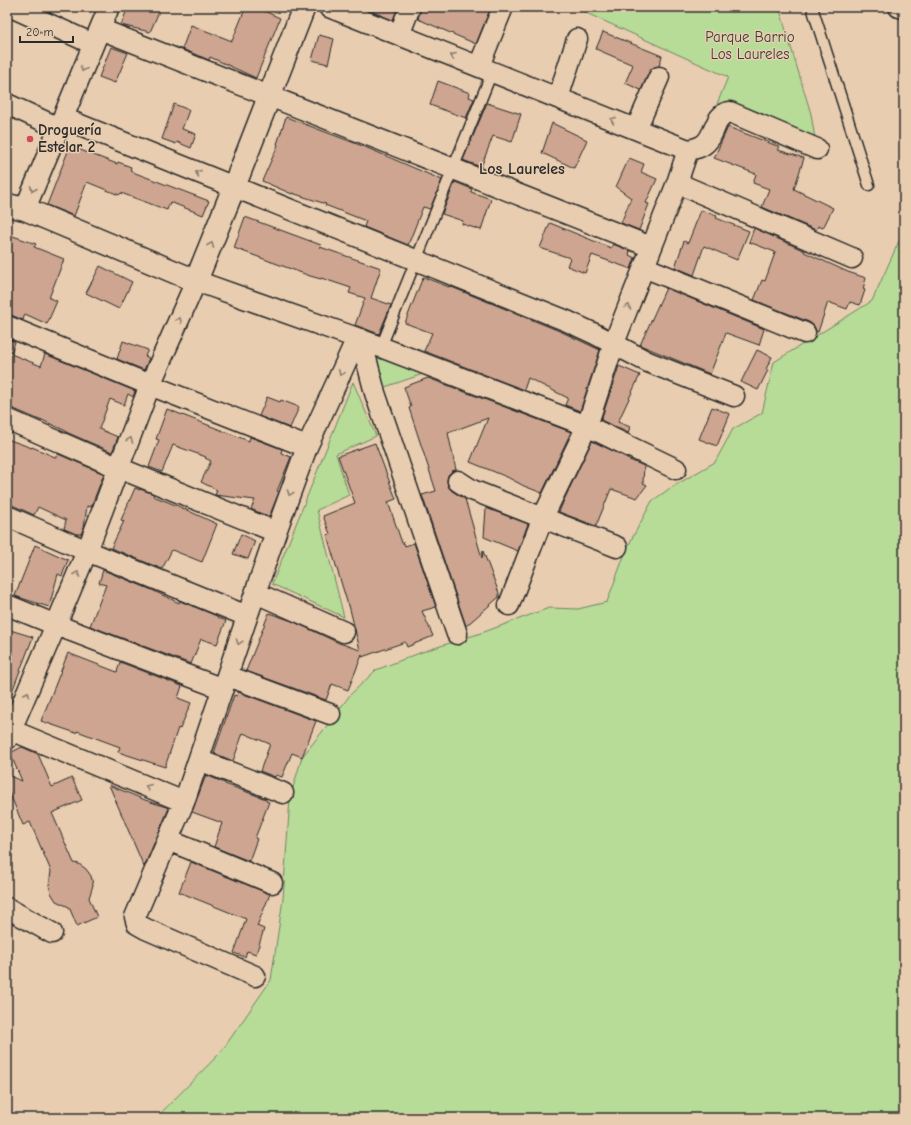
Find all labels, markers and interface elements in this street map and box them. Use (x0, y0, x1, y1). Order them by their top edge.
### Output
scale bar (20, 18, 73, 44)
text: 20 m (26, 25, 54, 39)
park label: Parque Barrio Los Laureles (705, 28, 795, 63)
one-way arrow (450, 53, 457, 61)
one-way arrow (80, 64, 88, 72)
one-way arrow (610, 117, 618, 125)
place label: Droguería Estelar 2 (38, 121, 102, 156)
marker: Droguería Estelar 2 (25, 134, 35, 144)
district label: Los Laureles (479, 160, 565, 178)
one-way arrow (195, 169, 202, 177)
one-way arrow (30, 185, 38, 192)
one-way arrow (206, 241, 214, 248)
one-way arrow (624, 304, 632, 311)
one-way arrow (174, 317, 182, 324)
one-way arrow (338, 369, 346, 376)
one-way arrow (125, 437, 133, 444)
one-way arrow (287, 489, 295, 496)
one-way arrow (73, 571, 81, 578)
one-way arrow (235, 638, 244, 645)
one-way arrow (22, 691, 30, 698)
one-way arrow (145, 783, 152, 791)

